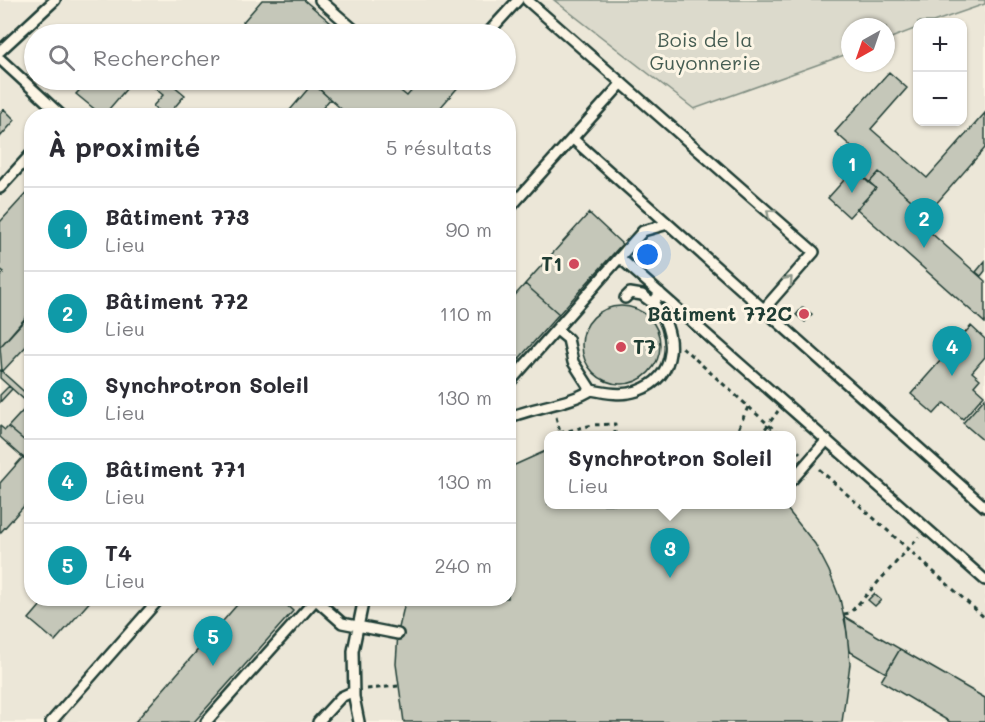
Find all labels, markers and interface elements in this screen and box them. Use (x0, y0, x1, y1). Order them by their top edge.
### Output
north arrow (841, 18, 895, 72)
map controls (913, 18, 967, 126)
button: + (913, 18, 967, 72)
search box (24, 24, 516, 90)
park label: Bois de la Guyonnerie (649, 26, 761, 75)
icon: search (45, 41, 78, 74)
text: Rechercher (93, 43, 221, 72)
button: − (913, 72, 967, 126)
text: À proximité (48, 130, 200, 164)
text: 5 résultats (386, 134, 492, 160)
pin: 1 (832, 144, 872, 193)
pin: 2 (904, 198, 944, 248)
text: Bâtiment 773 (105, 202, 249, 231)
one-way arrow (767, 209, 777, 220)
text: 1 (63, 216, 72, 242)
text: 90 m (446, 216, 492, 242)
text: Lieu (105, 231, 145, 257)
your location (633, 240, 662, 269)
place label: T1 (541, 250, 562, 276)
marker: T1 (567, 257, 581, 271)
one-way arrow (782, 277, 793, 287)
text: Bâtiment 772 (105, 286, 248, 315)
text: 2 (62, 300, 73, 326)
text: 110 m (439, 300, 492, 326)
place label: Bâtiment 772C (647, 300, 792, 326)
marker: Bâtiment 772C (797, 307, 811, 321)
text: Lieu (105, 315, 145, 341)
pin: 4 (932, 326, 972, 376)
place label: T7 (633, 333, 656, 359)
marker: T7 (614, 340, 628, 354)
text: Synchrotron Soleil (105, 370, 309, 399)
text: 3 (62, 384, 74, 410)
text: 130 m (437, 384, 492, 410)
text: Lieu (105, 399, 145, 425)
popup (544, 431, 796, 509)
text: Synchrotron Soleil (568, 443, 772, 472)
text: Bâtiment 771 (105, 454, 246, 483)
text: 4 (61, 468, 74, 494)
text: 130 m (437, 468, 492, 494)
text: Lieu (568, 472, 608, 498)
text: Lieu (105, 483, 145, 509)
pin: 3 (650, 528, 690, 578)
text: T4 (105, 538, 132, 567)
text: 5 (62, 552, 73, 578)
text: 240 m (434, 552, 492, 578)
text: Lieu (105, 567, 145, 593)
pin: 5 (194, 616, 232, 666)

